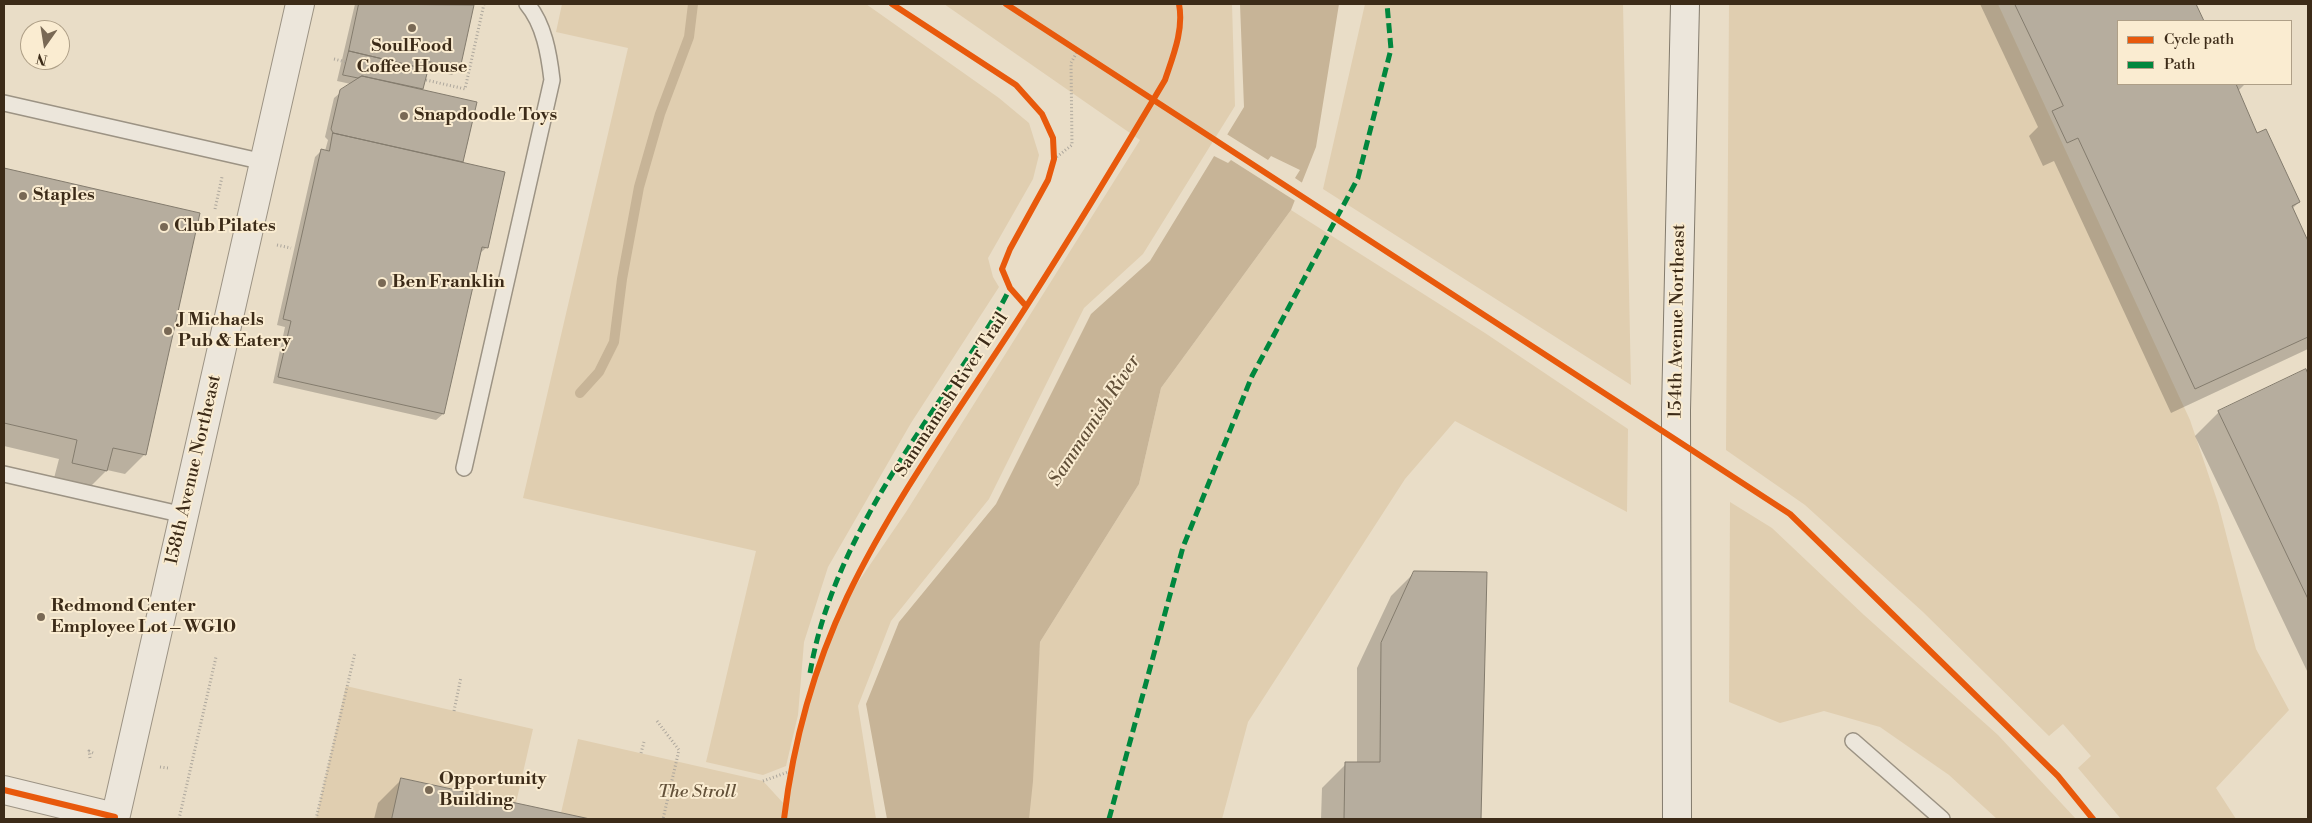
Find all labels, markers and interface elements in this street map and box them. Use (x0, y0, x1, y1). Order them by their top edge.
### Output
north arrow (20, 20, 70, 70)
legend (2117, 20, 2292, 85)
marker: SoulFood Coffee House (406, 22, 418, 34)
text: Cycle path (2164, 30, 2234, 49)
place label: SoulFood Coffee House (357, 36, 467, 78)
text: N (34, 49, 49, 69)
text: Path (2164, 55, 2196, 74)
place label: Snapdoodle Toys (414, 105, 557, 127)
marker: Snapdoodle Toys (398, 110, 410, 122)
place label: Staples (33, 185, 95, 207)
marker: Staples (17, 190, 29, 202)
place label: Club Pilates (174, 216, 276, 238)
marker: Club Pilates (158, 221, 170, 233)
street label: 154th Avenue Northeast (1666, 224, 1690, 418)
place label: Ben Franklin (392, 272, 505, 294)
marker: Ben Franklin (376, 277, 388, 289)
street label: Sammamish River Trail (891, 309, 1013, 481)
place label: J Michaels Pub & Eatery (178, 310, 291, 352)
marker: J Michaels Pub & Eatery (162, 325, 174, 337)
water label: Sammamish River (1044, 351, 1146, 491)
street label: 158th Avenue Northeast (162, 373, 226, 567)
place label: Redmond Center Employee Lot – WG10 (51, 596, 236, 638)
marker: Redmond Center Employee Lot – WG10 (35, 611, 47, 623)
place label: Opportunity Building (439, 769, 546, 812)
park label: The Stroll (658, 782, 736, 804)
marker: Opportunity Building (423, 784, 435, 796)

